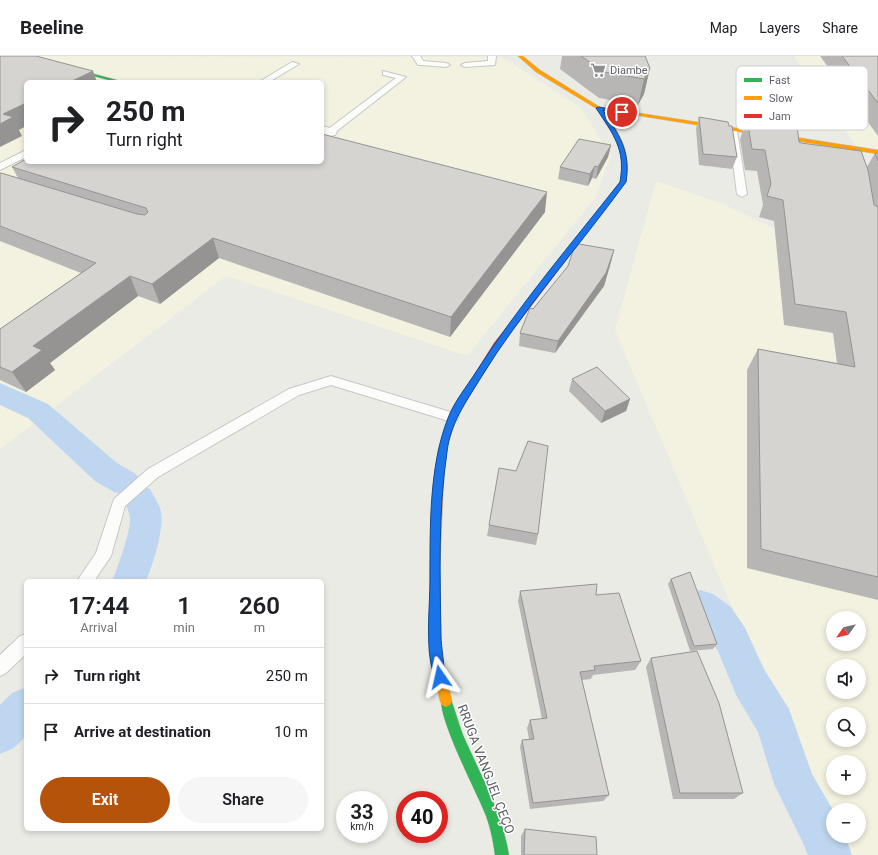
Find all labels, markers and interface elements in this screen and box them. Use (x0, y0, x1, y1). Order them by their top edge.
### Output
text: Beeline (20, 16, 84, 39)
text: Map (710, 20, 737, 36)
text: Layers (759, 20, 800, 36)
text: Share (822, 20, 858, 36)
supermarket icon: Diambe (589, 61, 607, 79)
place label: Diambe (610, 64, 648, 77)
legend (736, 66, 868, 130)
text: Fast (769, 74, 791, 87)
text: Slow (769, 92, 793, 105)
text: 250 m (106, 95, 185, 128)
pin (605, 95, 639, 129)
icon: right (40, 96, 92, 148)
icon: arrive (611, 101, 633, 123)
text: Jam (769, 110, 791, 123)
text: Turn right (106, 129, 183, 150)
text: 17:44 (68, 592, 129, 620)
text: 1 (177, 592, 191, 620)
text: 260 (239, 592, 280, 620)
north arrow (826, 611, 866, 651)
map controls (826, 611, 866, 843)
text: Arrival (80, 620, 117, 635)
text: min (173, 620, 195, 635)
text: m (254, 620, 265, 635)
position arrow (419, 656, 461, 698)
button: sound (826, 659, 866, 699)
icon: right (40, 665, 62, 687)
text: Turn right (74, 667, 140, 685)
text: 250 m (266, 667, 308, 685)
street label: RRUGA VANGJEL ÇEÇO (454, 702, 518, 836)
button: search (826, 707, 866, 747)
icon: arrive (40, 721, 62, 743)
text: Arrive at destination (74, 723, 211, 741)
text: 10 m (274, 723, 308, 741)
button: + (826, 755, 866, 795)
button: Exit (40, 777, 170, 823)
button: Share (178, 777, 308, 823)
speed limit sign: 40 (396, 791, 448, 843)
text: 33 (351, 800, 373, 824)
button: − (826, 803, 866, 843)
text: km/h (350, 821, 374, 832)

